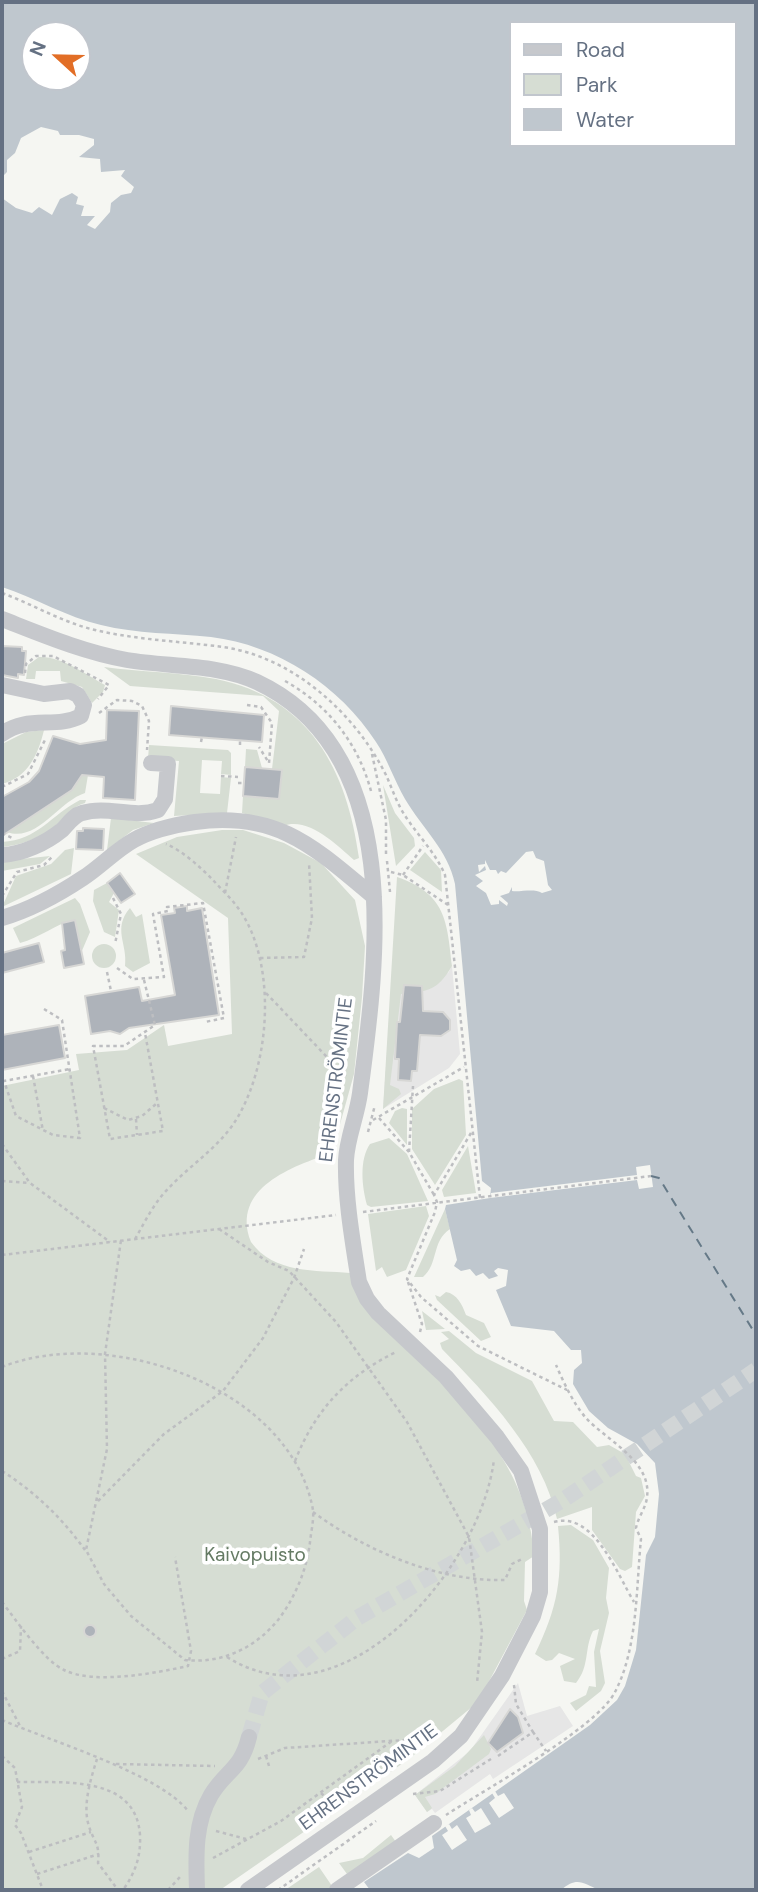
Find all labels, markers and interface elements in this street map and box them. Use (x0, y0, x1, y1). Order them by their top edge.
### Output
north arrow (21, 21, 91, 91)
legend (510, 21, 737, 147)
text: Road (576, 36, 625, 64)
text: N (24, 38, 52, 60)
text: Park (576, 71, 617, 99)
text: Water (576, 106, 634, 134)
street label: EHRENSTRÖMINTIE (316, 996, 358, 1164)
park label: Kaivopuisto (204, 1545, 306, 1567)
street label: EHRENSTRÖMINTIE (295, 1720, 443, 1836)

